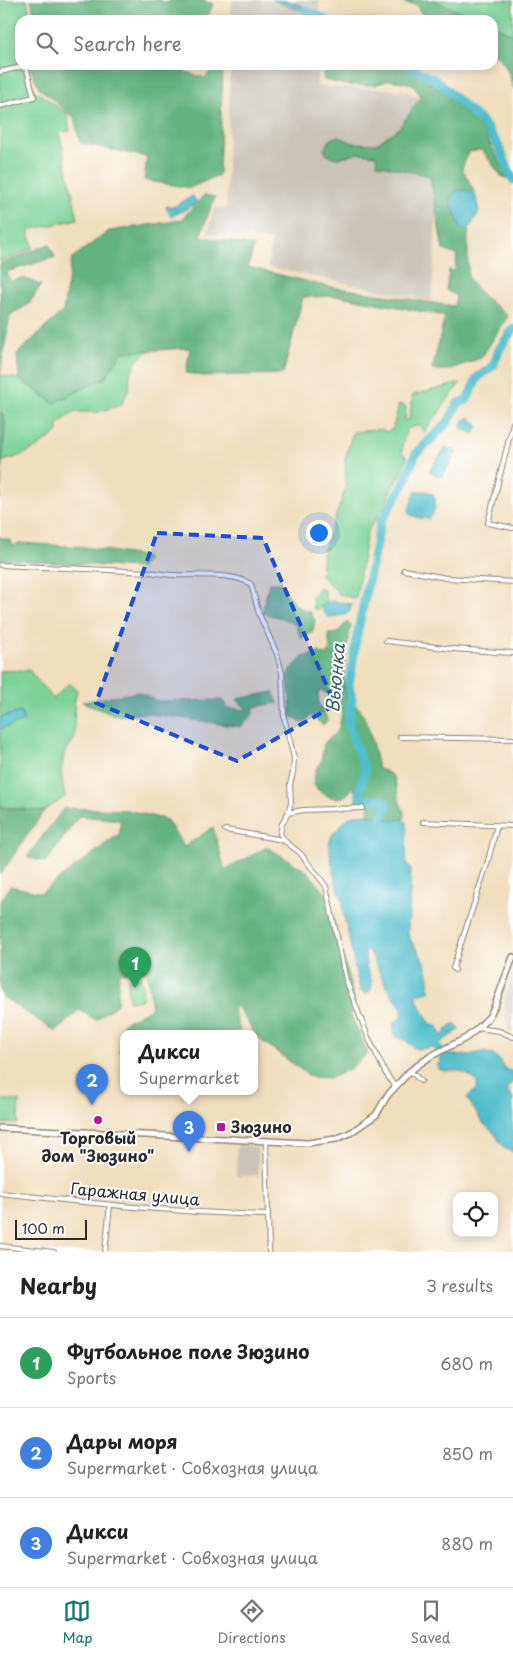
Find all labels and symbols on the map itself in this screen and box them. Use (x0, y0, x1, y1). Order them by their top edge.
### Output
your location (306, 520, 332, 546)
water label: Вьюнка (318, 641, 351, 714)
pin: 1 (119, 947, 151, 988)
pin: 2 (76, 1064, 108, 1105)
pin: 3 (173, 1111, 205, 1152)
marker: Торговый дом "Зюзино" (92, 1114, 104, 1126)
place label: Зюзино (230, 1114, 292, 1138)
marker: Зюзино (215, 1121, 227, 1133)
place label: Торговый дом "Зюзино" (42, 1125, 154, 1167)
street label: Гаражная улица (70, 1175, 201, 1211)
scale bar (15, 1217, 88, 1240)

